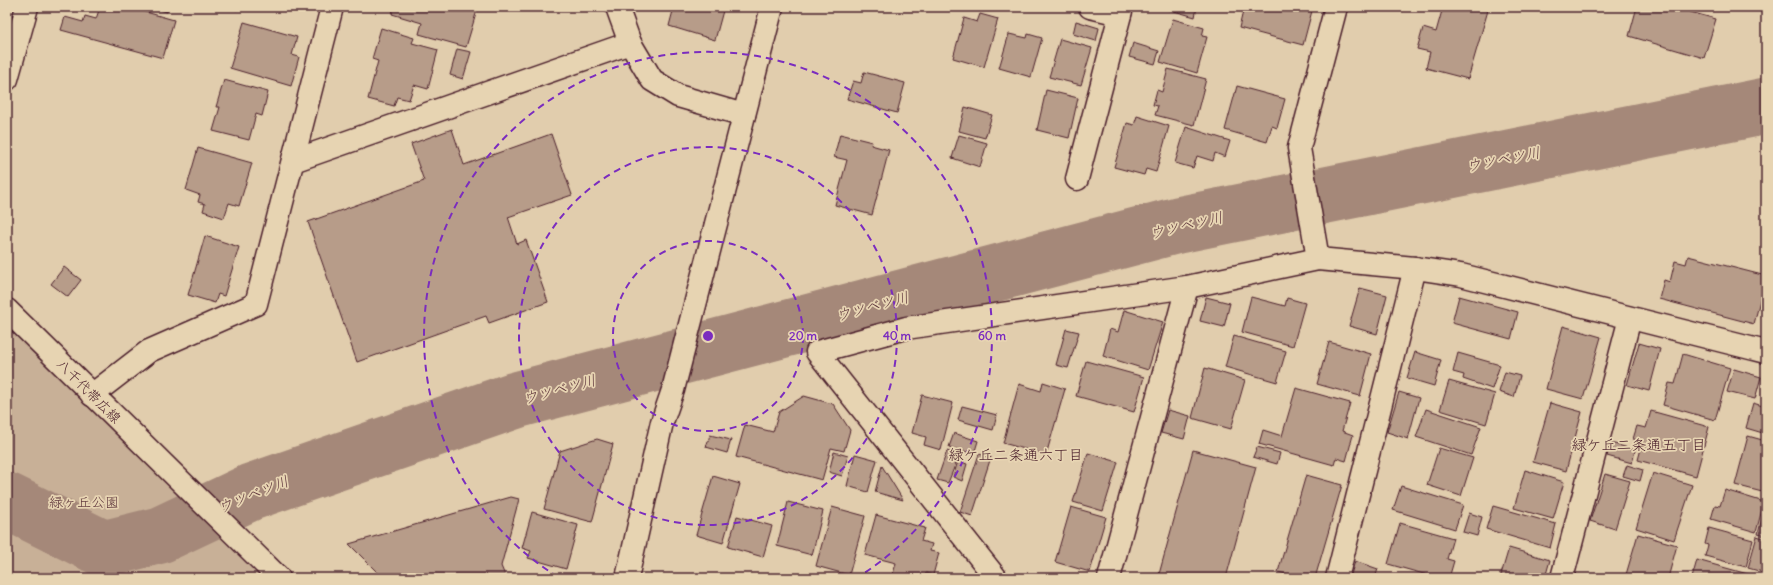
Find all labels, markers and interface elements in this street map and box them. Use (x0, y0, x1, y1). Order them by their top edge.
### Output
water label: ウツベツ川 (1464, 143, 1542, 175)
water label: ウツベツ川 (1147, 207, 1225, 243)
water label: ウツベツ川 (833, 287, 911, 325)
text: 20 m (789, 328, 817, 343)
text: 40 m (883, 328, 912, 343)
text: 60 m (978, 328, 1007, 343)
centre of rings (701, 329, 715, 343)
street label: 八千代帯広線 (53, 355, 125, 427)
water label: ウツベツ川 (520, 370, 598, 408)
district label: 緑ケ丘二条通五丁目 (1571, 435, 1707, 454)
district label: 緑ケ丘二条通六丁目 (948, 445, 1084, 464)
water label: ウツベツ川 (215, 471, 291, 517)
park label: 緑ヶ丘公園 (49, 493, 119, 511)

